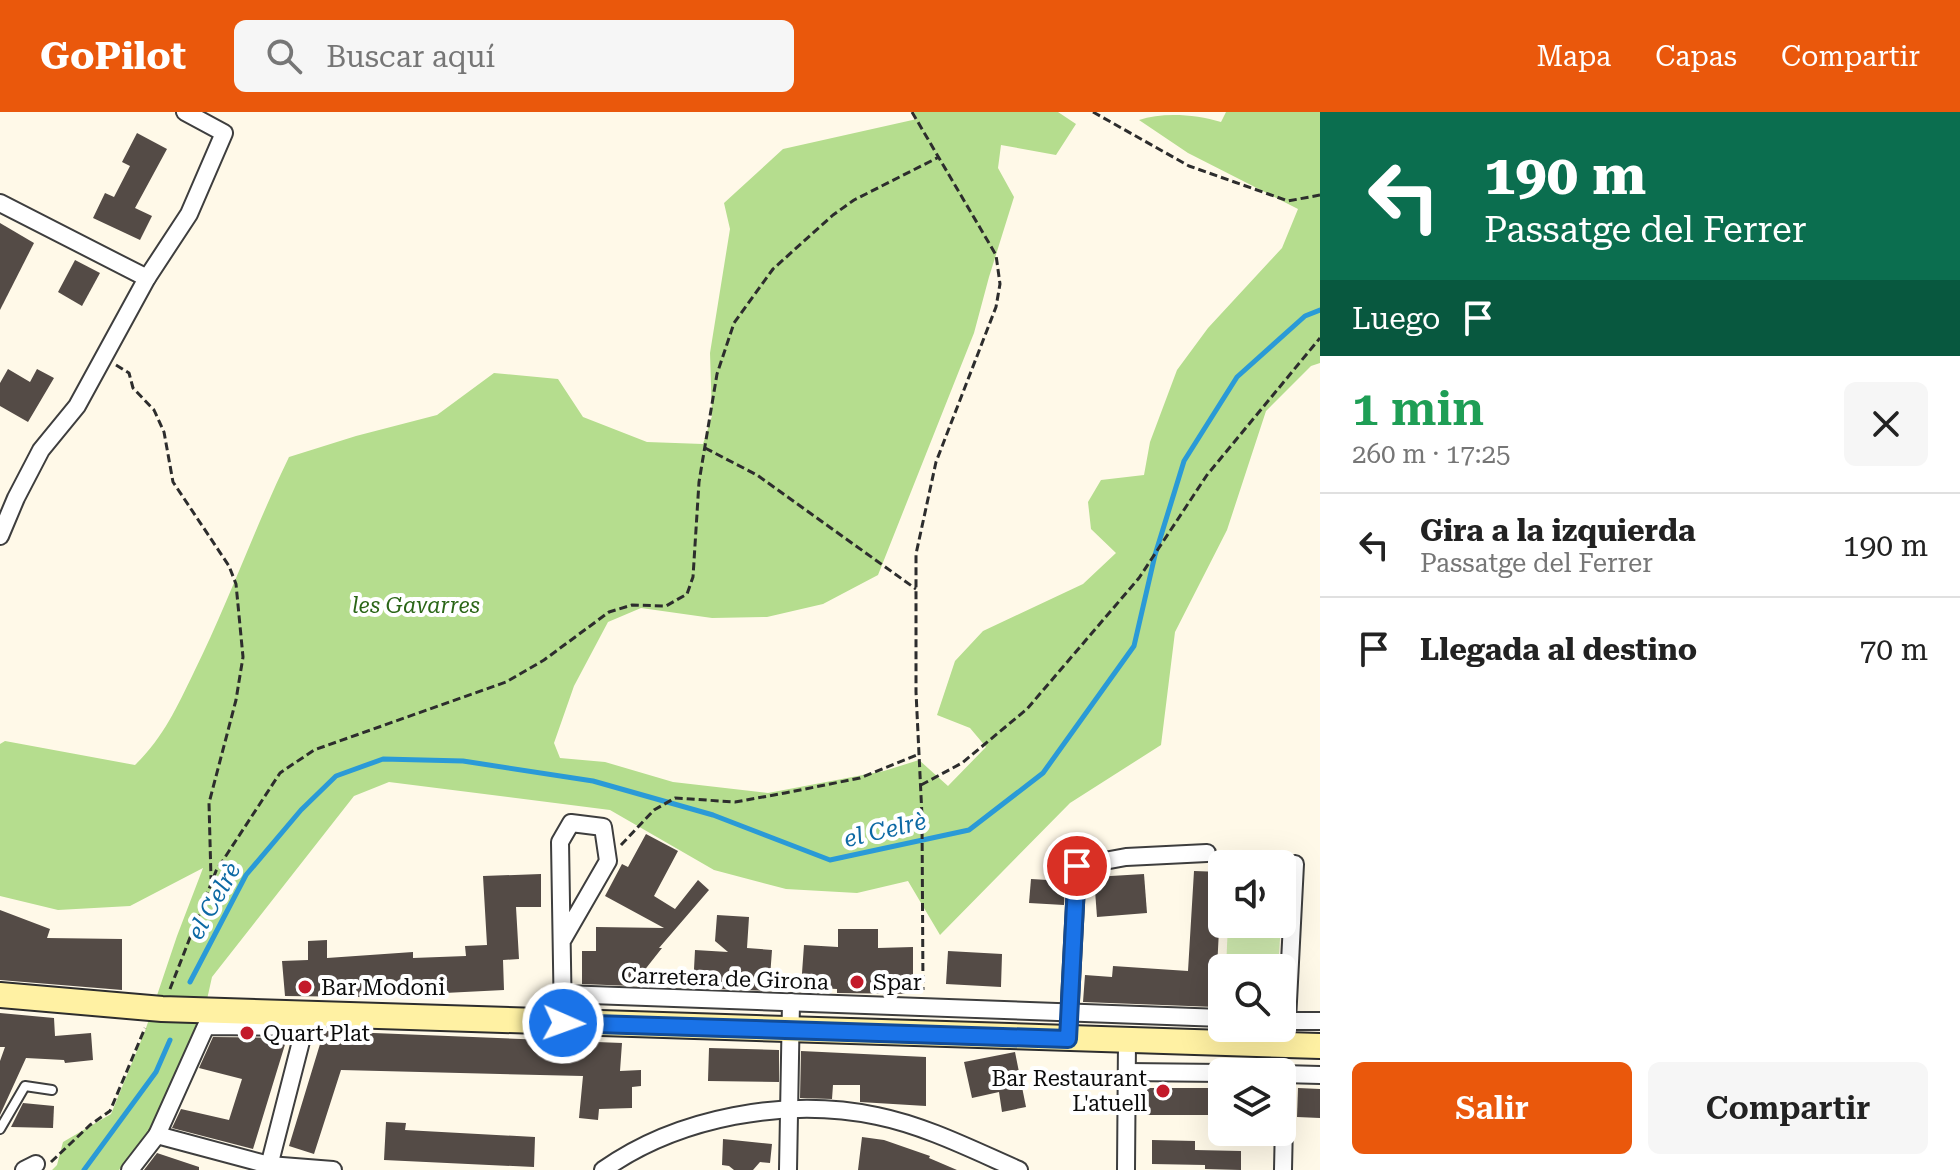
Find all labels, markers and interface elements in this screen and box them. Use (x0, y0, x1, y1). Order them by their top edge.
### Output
search box (234, 20, 794, 92)
text: GoPilot (40, 34, 186, 78)
icon: search (262, 34, 306, 78)
text: Buscar aquí (326, 39, 495, 74)
text: Mapa (1536, 40, 1611, 73)
text: Capas (1655, 40, 1737, 73)
text: Compartir (1781, 40, 1920, 73)
text: 190 m (1484, 142, 1646, 208)
icon: left (1352, 144, 1456, 248)
text: Passatge del Ferrer (1484, 209, 1807, 251)
icon: arrive (1456, 296, 1500, 340)
text: Luego (1352, 301, 1440, 336)
text: 1 min (1352, 381, 1484, 437)
button: close (1844, 382, 1928, 466)
text: 260 m · 17:25 (1352, 439, 1511, 469)
text: Gira a la izquierda (1420, 513, 1696, 548)
icon: left (1352, 523, 1396, 567)
text: 190 m (1843, 528, 1928, 563)
text: Passatge del Ferrer (1420, 548, 1653, 578)
park label: les Gavarres (352, 593, 480, 618)
icon: arrive (1352, 627, 1396, 671)
text: Llegada al destino (1420, 632, 1697, 667)
text: 70 m (1859, 632, 1928, 667)
water label: el Celrè (841, 807, 929, 853)
pin (1043, 832, 1111, 900)
icon: arrive (1055, 844, 1099, 888)
map controls (1208, 850, 1296, 1146)
button: sound (1208, 850, 1296, 938)
water label: el Celrè (181, 858, 247, 944)
button: search (1208, 954, 1296, 1042)
street label: Carretera de Girona (620, 962, 830, 995)
place label: Spar (873, 970, 922, 995)
marker: Spar (848, 973, 866, 991)
place label: Bar Modoni (321, 975, 445, 1000)
marker: Bar Modoni (296, 978, 314, 996)
position arrow (521, 981, 605, 1065)
place label: Quart Plat (263, 1021, 370, 1046)
marker: Quart Plat (238, 1024, 256, 1042)
button: layers (1208, 1058, 1296, 1146)
button: Salir (1352, 1062, 1632, 1154)
button: Compartir (1648, 1062, 1928, 1154)
place label: Bar Restaurant L'atuell (992, 1066, 1147, 1116)
marker: Bar Restaurant L'atuell (1154, 1082, 1172, 1100)

